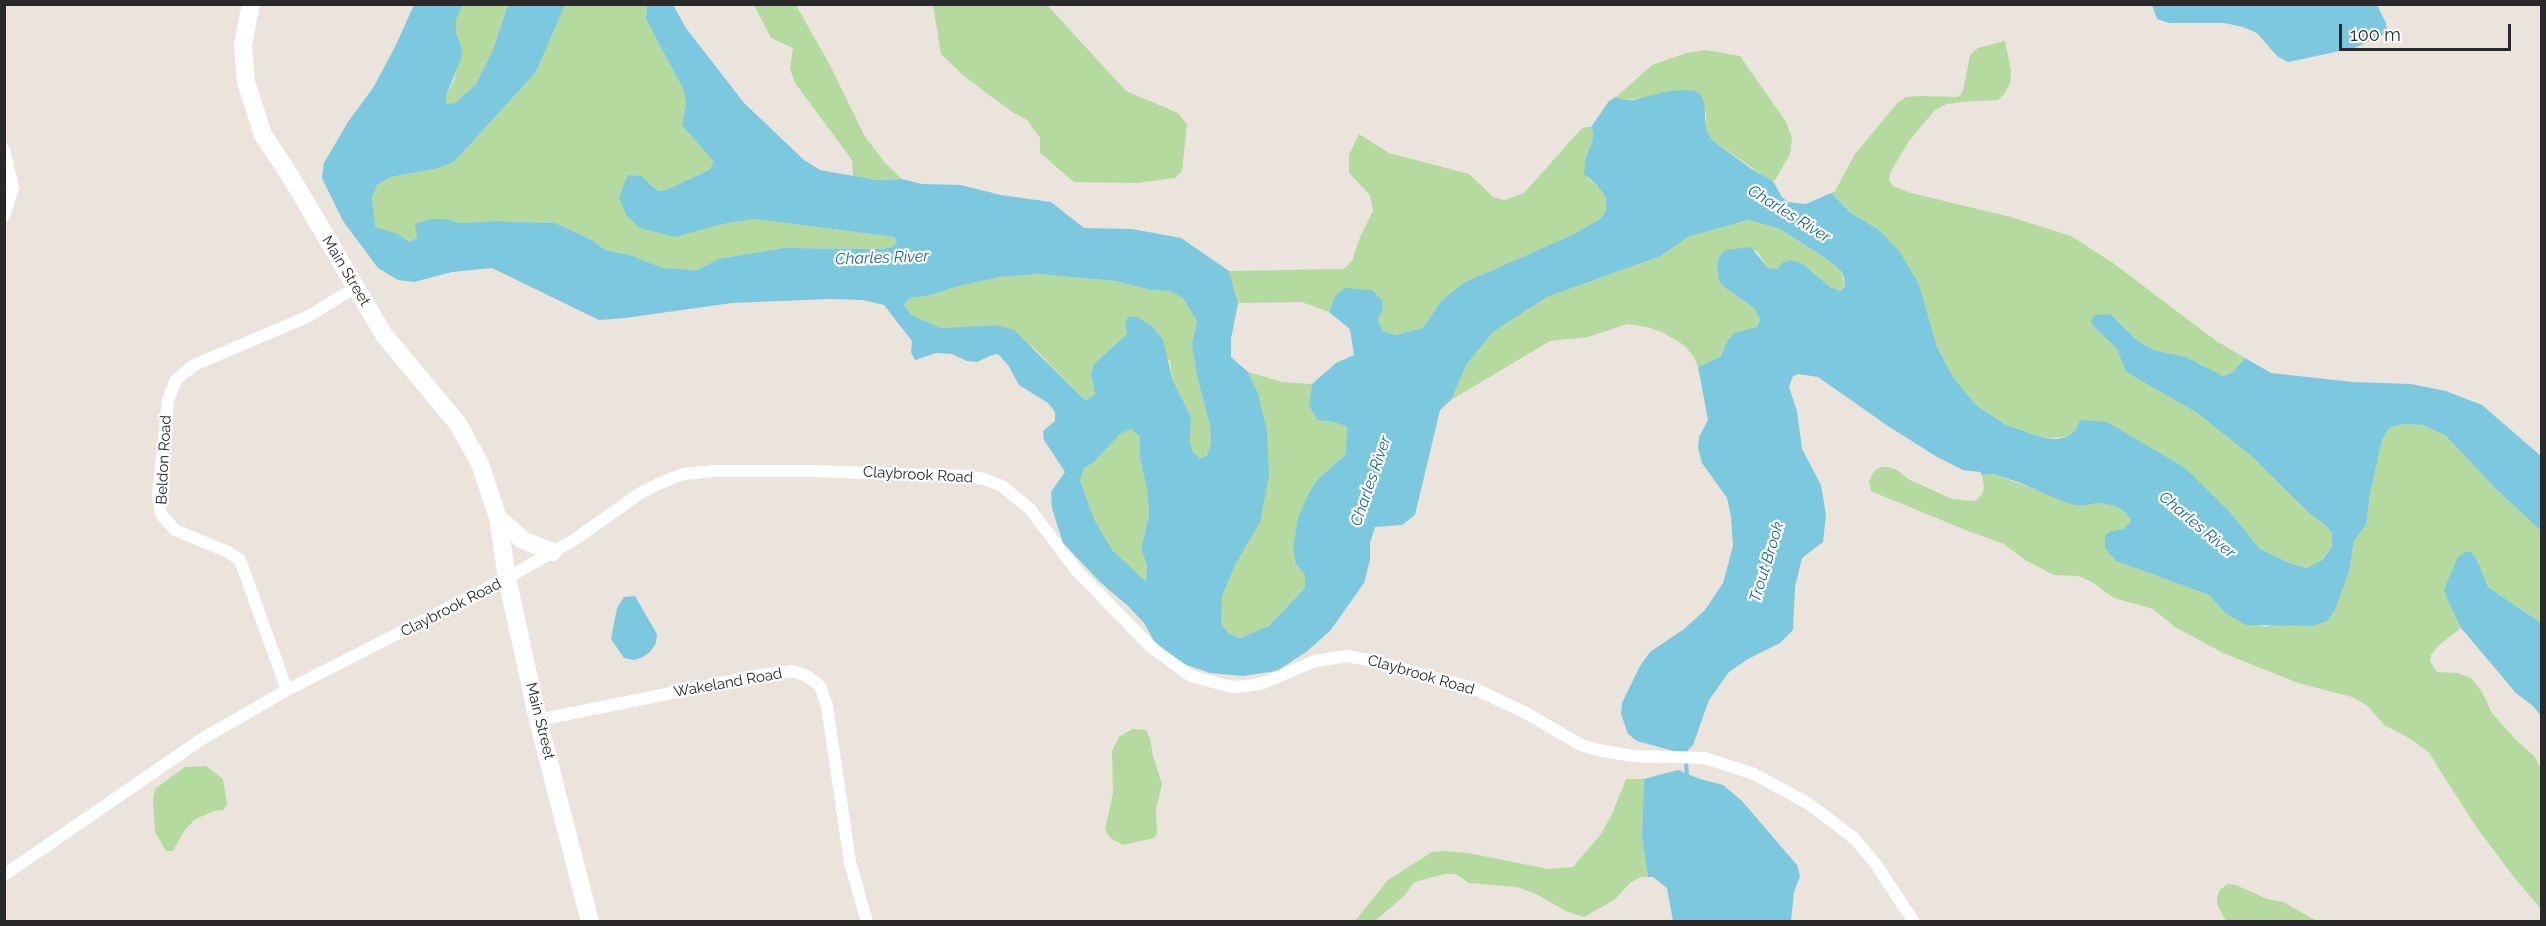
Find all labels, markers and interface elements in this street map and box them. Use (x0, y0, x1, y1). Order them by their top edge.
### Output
scale bar (2342, 12, 2514, 50)
text: 100 m (2350, 24, 2401, 45)
water label: Charles River (1744, 181, 1834, 247)
street label: Main Street (318, 233, 374, 309)
water label: Charles River (835, 247, 929, 269)
street label: Beldon Road (153, 415, 175, 505)
water label: Charles River (1347, 434, 1395, 528)
street label: Claybrook Road (862, 463, 974, 487)
water label: Charles River (2155, 487, 2239, 563)
water label: Trout Brook (1746, 519, 1788, 605)
street label: Claybrook Road (398, 575, 504, 641)
street label: Claybrook Road (1365, 651, 1477, 699)
street label: Wakeland Road (672, 665, 784, 701)
street label: Main Street (522, 681, 558, 761)

